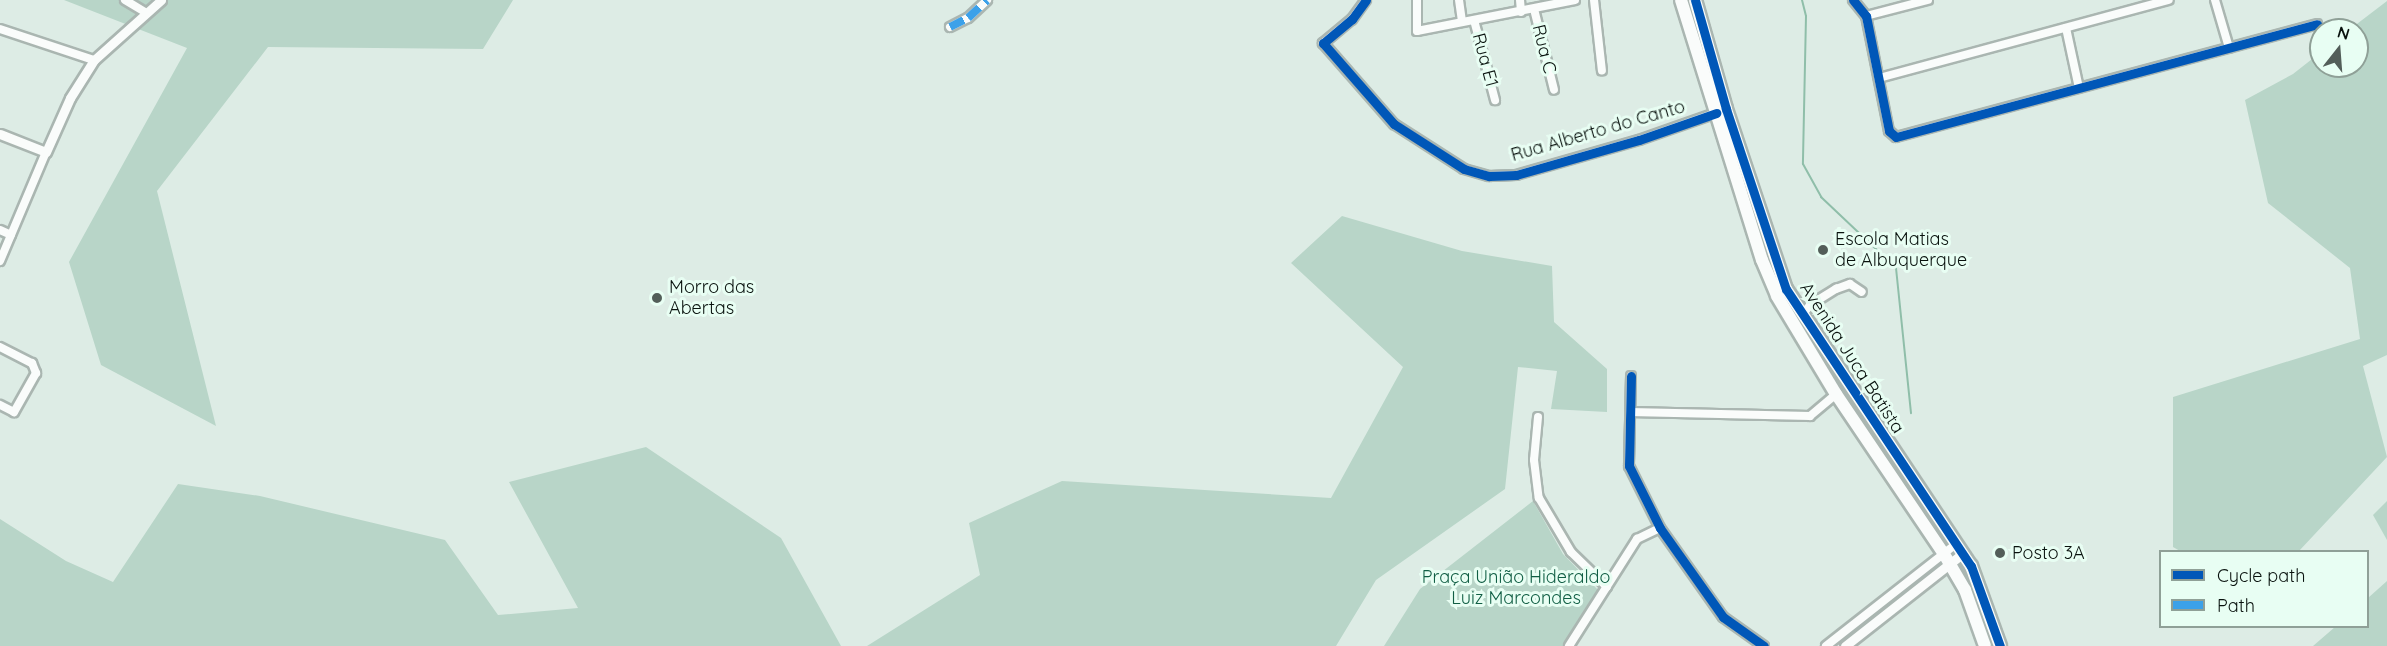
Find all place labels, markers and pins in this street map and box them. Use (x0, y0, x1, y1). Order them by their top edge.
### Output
place label: Escola Matias de Albuquerque (1835, 229, 1967, 272)
marker: Escola Matias de Albuquerque (1816, 243, 1830, 257)
place label: Morro das Abertas (669, 277, 754, 320)
marker: Morro das Abertas (650, 291, 664, 305)
place label: Posto 3A (2012, 542, 2085, 564)
marker: Posto 3A (1993, 546, 2007, 560)

